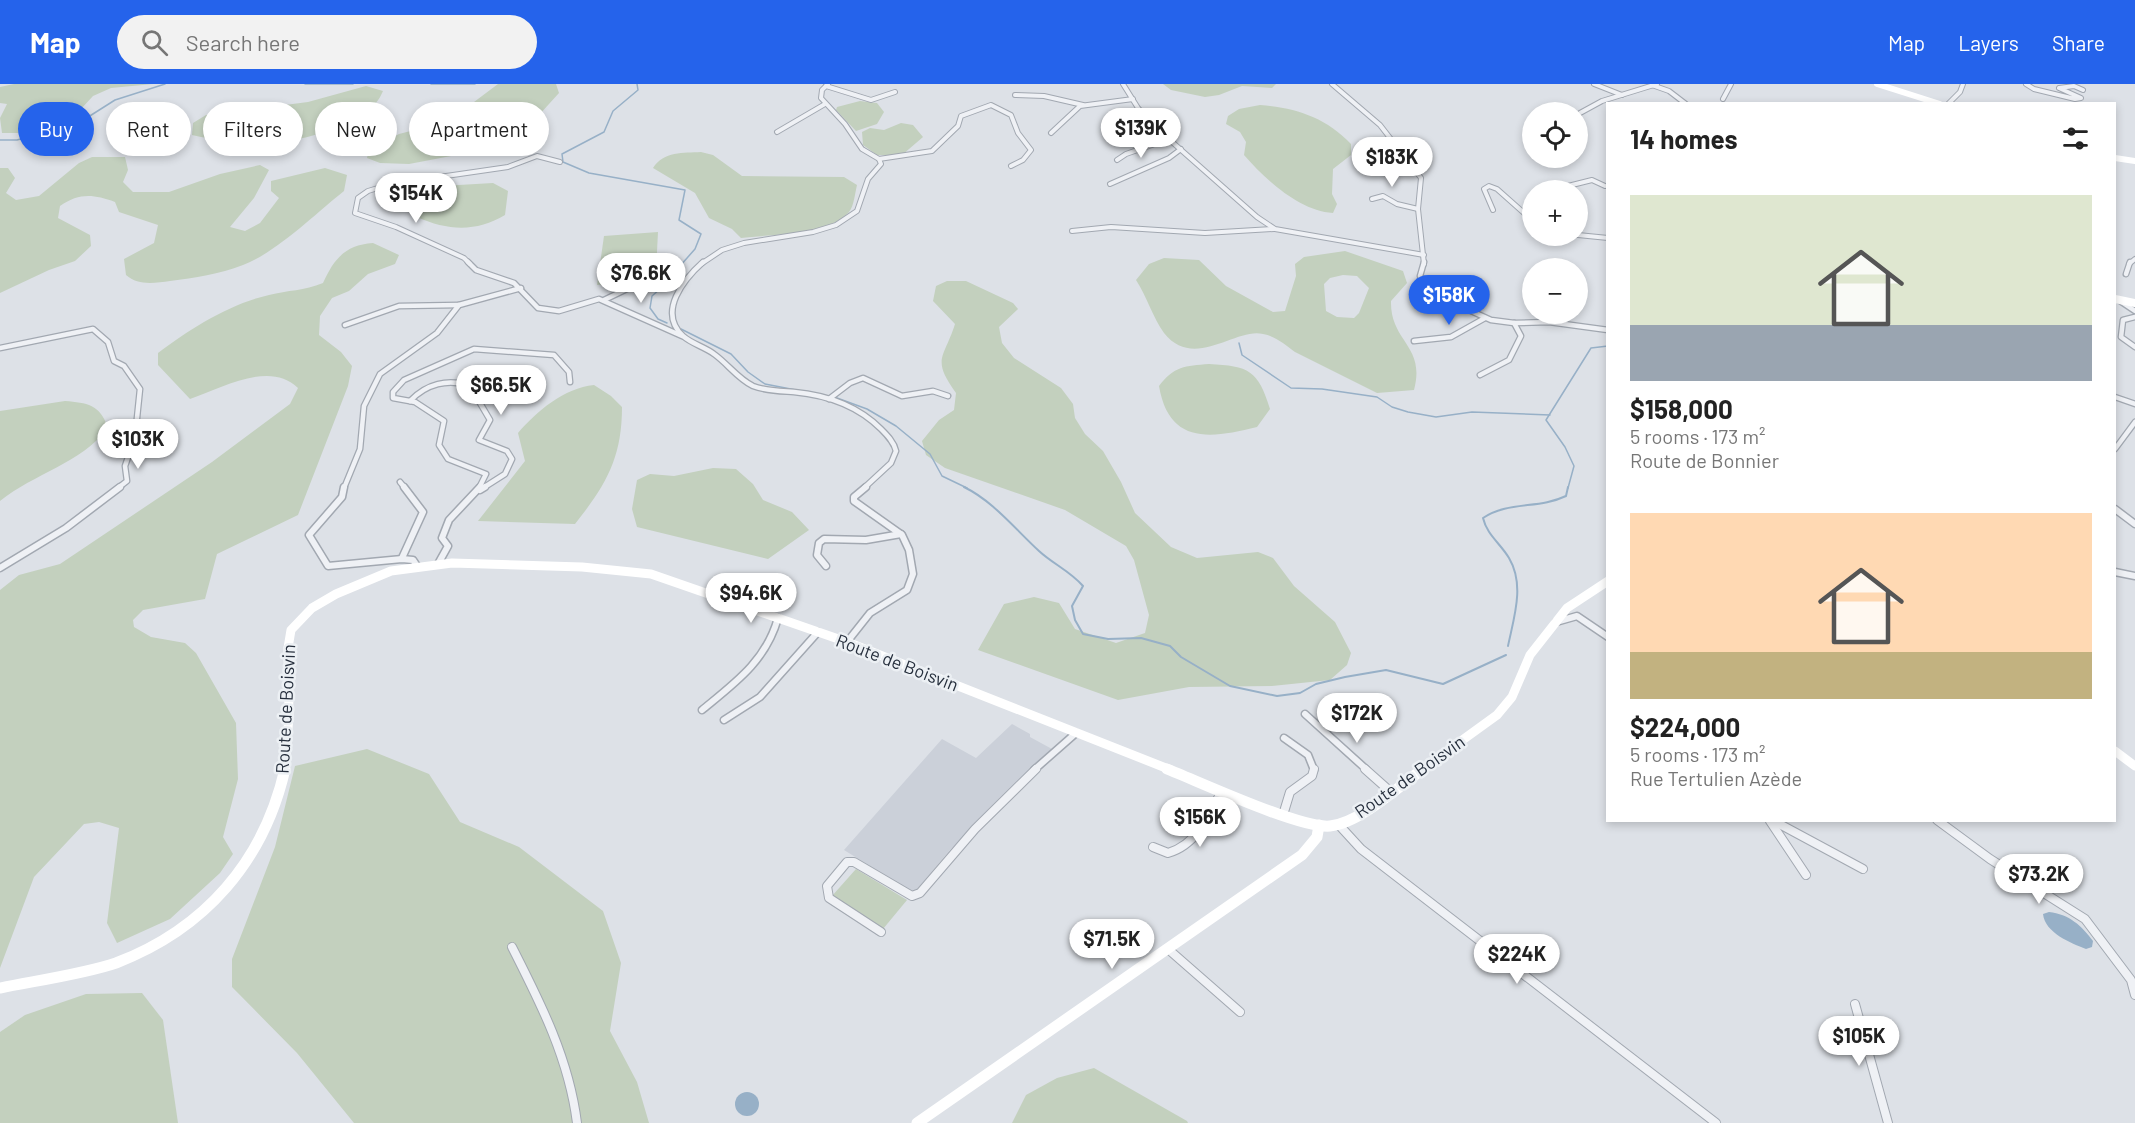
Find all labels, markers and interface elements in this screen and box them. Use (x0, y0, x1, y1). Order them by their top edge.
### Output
search box (117, 15, 537, 69)
text: Map (30, 25, 81, 59)
icon: search (138, 26, 171, 59)
text: Search here (186, 29, 300, 55)
text: Map (1888, 30, 1925, 55)
text: Layers (1958, 30, 2019, 55)
text: Share (2052, 30, 2105, 55)
chip: Buy (18, 102, 94, 156)
chip: Rent (106, 102, 191, 156)
chip: Filters (203, 102, 303, 156)
chip: New (315, 102, 397, 156)
chip: Apartment (409, 102, 549, 156)
map controls (1522, 102, 1588, 324)
button: locate (1522, 102, 1588, 168)
pin: $139K (1099, 108, 1183, 159)
text: $139K (1115, 115, 1167, 139)
icon: filters (2059, 122, 2092, 155)
text: 14 homes (1630, 123, 1737, 154)
pin: $183K (1350, 137, 1434, 188)
text: $183K (1366, 144, 1418, 168)
pin: $154K (374, 173, 458, 224)
text: $154K (389, 180, 443, 204)
button: + (1522, 180, 1588, 246)
icon: home (1807, 234, 1915, 342)
pin: $76.6K (592, 253, 690, 304)
button: − (1522, 258, 1588, 324)
text: $76.6K (611, 260, 671, 284)
pin: $158K (1407, 275, 1491, 326)
text: $158K (1423, 282, 1475, 306)
pin: $66.5K (452, 365, 550, 416)
text: $66.5K (470, 372, 532, 396)
text: $158,000 (1630, 393, 1733, 424)
pin: $103K (96, 419, 180, 470)
text: 5 rooms · 173 m² (1630, 424, 1765, 448)
text: $103K (111, 426, 165, 450)
text: Route de Bonnier (1630, 448, 1779, 472)
icon: home (1807, 552, 1915, 660)
pin: $94.6K (702, 573, 800, 624)
text: $94.6K (720, 580, 782, 604)
street label: Route de Boisvin (833, 629, 962, 696)
street label: Route de Boisvin (271, 644, 299, 774)
pin: $172K (1315, 693, 1399, 744)
text: $172K (1331, 700, 1383, 724)
text: $224,000 (1630, 711, 1740, 742)
street label: Route de Boisvin (1350, 730, 1469, 822)
text: 5 rooms · 173 m² (1630, 742, 1765, 766)
text: Rue Tertulien Azède (1630, 766, 1802, 790)
pin: $156K (1158, 797, 1242, 848)
text: $156K (1174, 804, 1226, 828)
pin: $73.2K (1990, 854, 2088, 905)
text: $73.2K (2008, 861, 2070, 885)
pin: $71.5K (1063, 919, 1161, 970)
text: $71.5K (1083, 926, 1141, 950)
pin: $224K (1475, 934, 1559, 985)
text: $224K (1488, 941, 1546, 965)
pin: $105K (1817, 1016, 1901, 1067)
text: $105K (1832, 1023, 1886, 1047)

